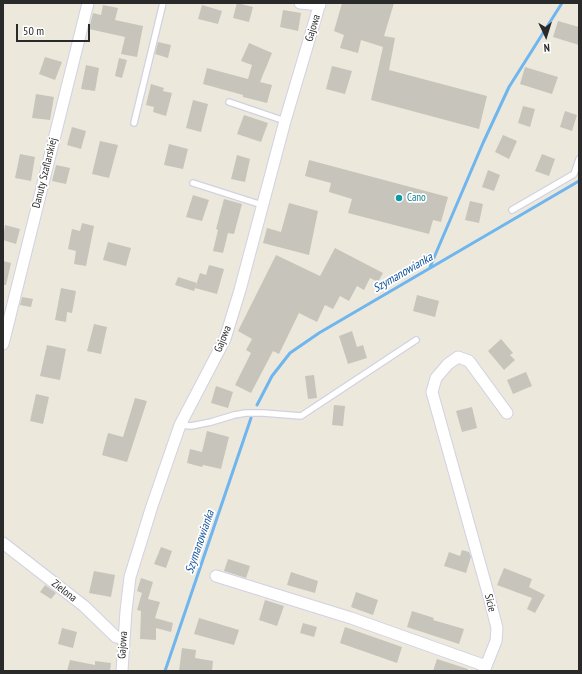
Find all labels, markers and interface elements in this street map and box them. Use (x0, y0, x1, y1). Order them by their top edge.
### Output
street label: Gajowa (303, 13, 323, 43)
scale bar (18, 16, 92, 42)
north arrow (526, 16, 566, 56)
text: 50 m (23, 23, 44, 38)
text: N (543, 41, 550, 55)
street label: Danuty Szaflarskiej (30, 136, 60, 210)
place label: Cano (407, 191, 426, 205)
marker: Cano (394, 193, 404, 203)
water label: Szymanowianka (371, 250, 435, 296)
street label: Gajowa (212, 324, 234, 354)
water label: Szymanowianka (182, 508, 218, 576)
street label: Zielona (49, 577, 79, 605)
street label: Sicie (481, 593, 499, 613)
street label: Gajowa (115, 631, 131, 659)

